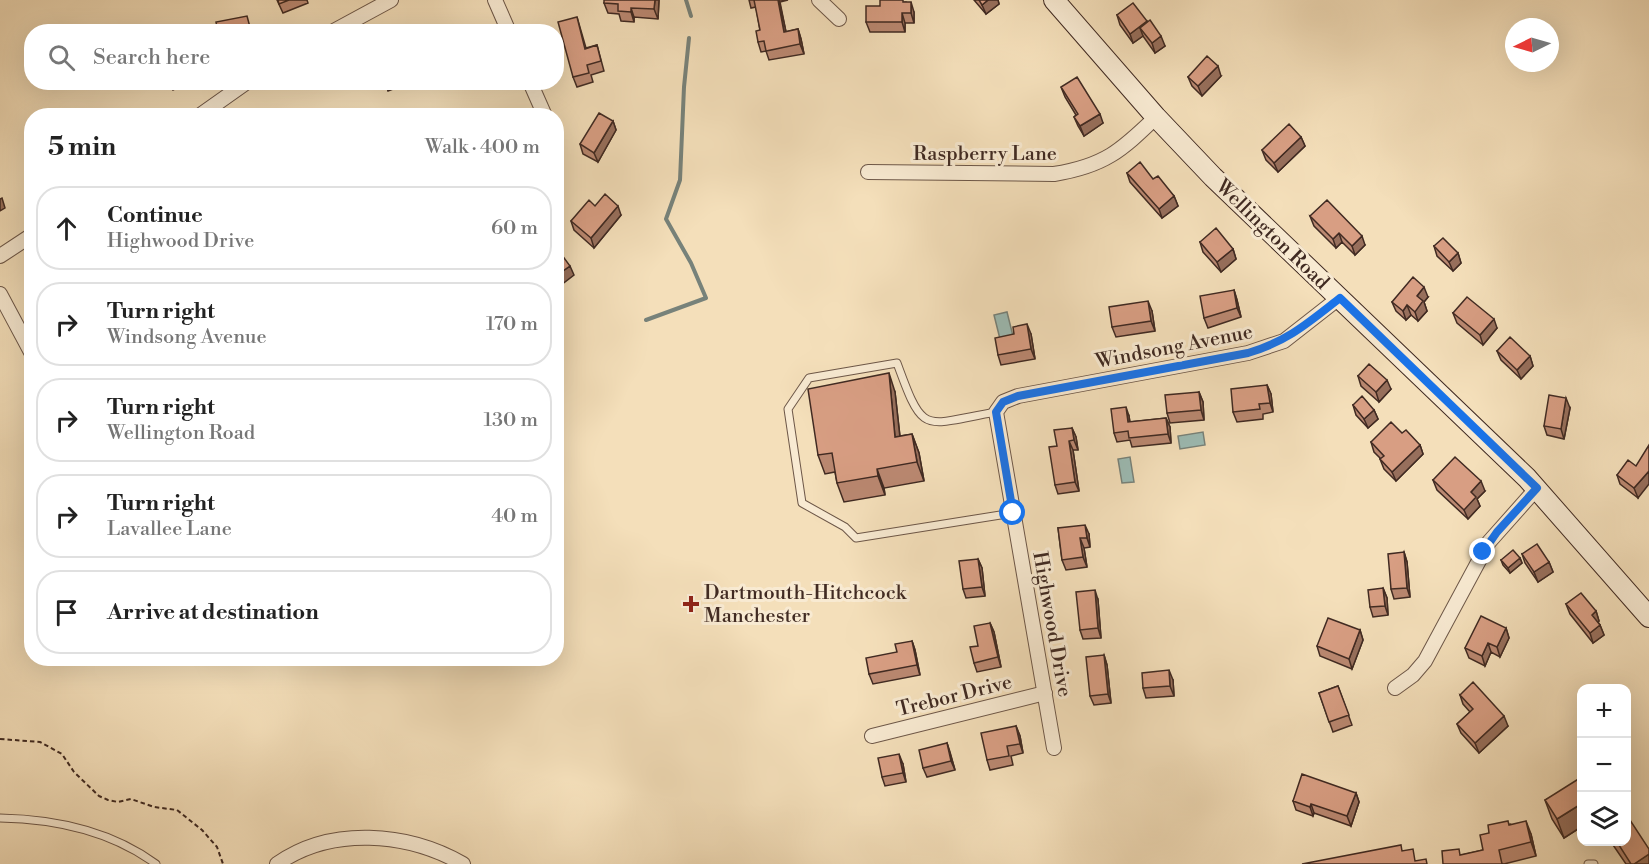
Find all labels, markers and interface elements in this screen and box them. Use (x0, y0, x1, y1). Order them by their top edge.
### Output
north arrow (1505, 18, 1559, 72)
search box (24, 24, 564, 90)
icon: search (45, 41, 78, 74)
text: Search here (93, 44, 210, 71)
text: 5 min (48, 131, 116, 163)
text: Walk · 400 m (425, 135, 540, 160)
street label: Raspberry Lane (913, 142, 1057, 167)
street label: Wellington Road (1209, 174, 1334, 296)
text: Continue (107, 202, 203, 229)
icon: ahead (50, 212, 83, 245)
text: 60 m (491, 216, 538, 241)
text: Highwood Drive (107, 229, 254, 254)
text: Turn right (107, 298, 215, 325)
icon: right (50, 308, 83, 341)
text: 170 m (486, 312, 538, 337)
street label: Windsong Avenue (1093, 320, 1255, 375)
text: Windsong Avenue (107, 325, 267, 350)
text: Turn right (107, 394, 215, 421)
icon: right (50, 404, 83, 437)
text: 130 m (483, 408, 538, 433)
text: Wellington Road (107, 421, 255, 446)
text: Turn right (107, 490, 215, 517)
route start (999, 499, 1025, 525)
icon: right (50, 500, 83, 533)
text: 40 m (491, 504, 538, 529)
text: Lavallee Lane (107, 517, 232, 542)
route end (1469, 538, 1495, 564)
street label: Highwood Drive (1026, 550, 1077, 699)
place label: Dartmouth-Hitchcock Manchester (704, 581, 908, 629)
marker: Dartmouth-Hitchcock Manchester (682, 595, 700, 613)
icon: arrive (50, 596, 83, 629)
text: Arrive at destination (107, 599, 319, 626)
street label: Trebor Drive (894, 670, 1015, 723)
map controls (1577, 684, 1631, 846)
button: + (1577, 684, 1631, 738)
button: − (1577, 738, 1631, 792)
button: layers (1577, 792, 1631, 846)

